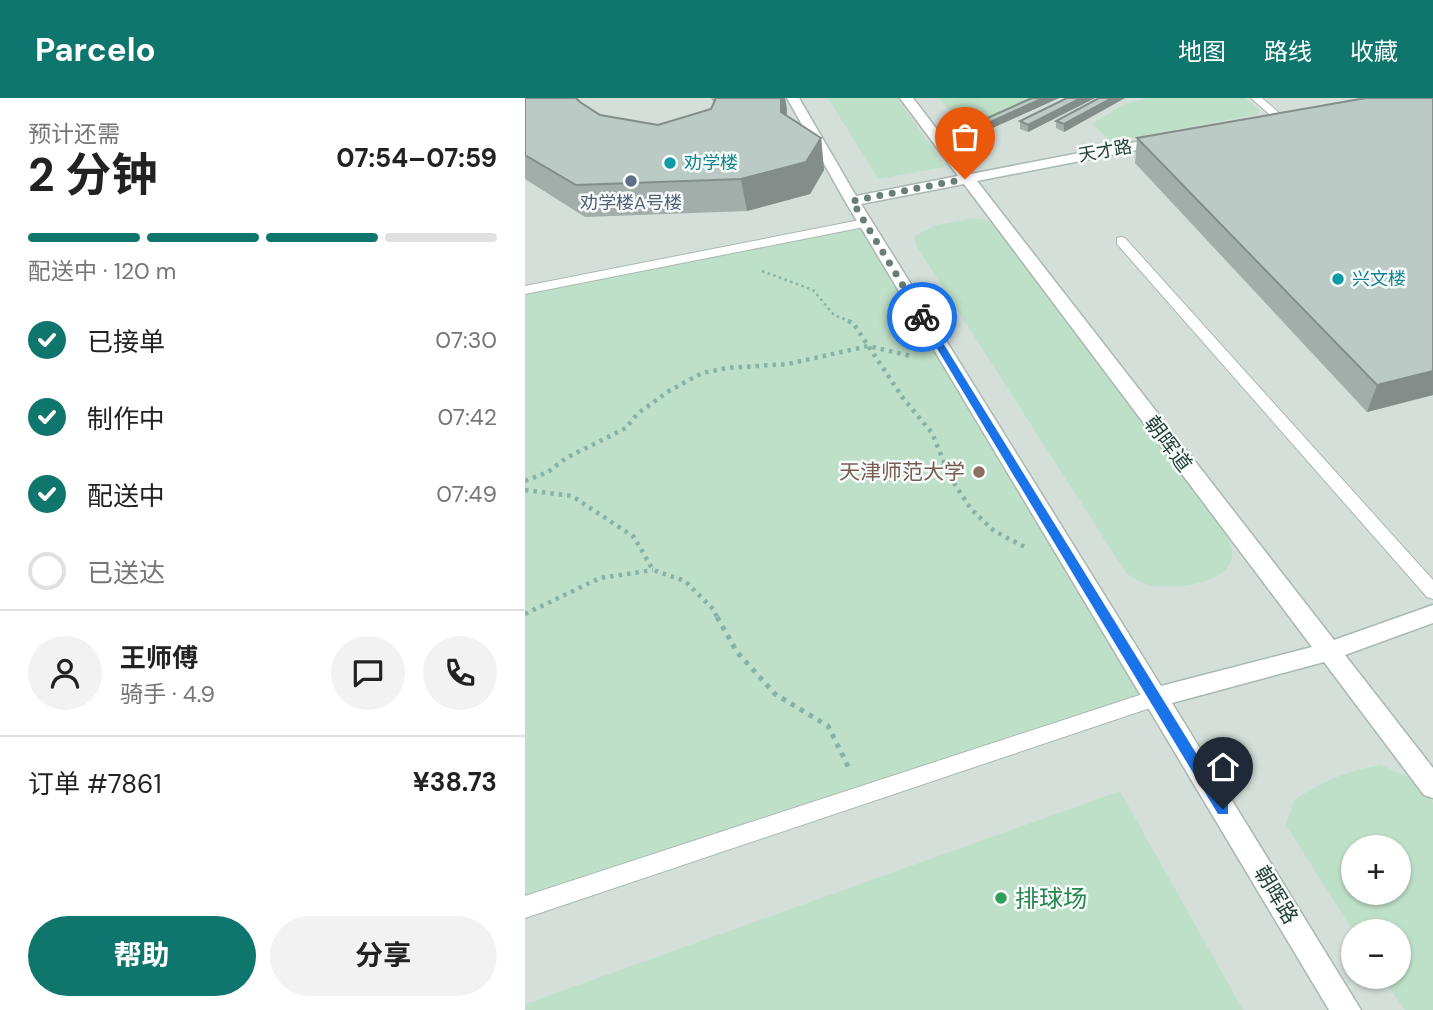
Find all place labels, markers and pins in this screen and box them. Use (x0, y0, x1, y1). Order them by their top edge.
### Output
pin (935, 107, 995, 179)
place label: 劝学楼 (684, 151, 738, 175)
marker: 劝学楼 (662, 155, 678, 171)
marker: 劝学楼A号楼 (623, 173, 639, 189)
place label: 劝学楼A号楼 (580, 191, 682, 215)
place label: 兴文楼 (1352, 267, 1406, 291)
marker: 兴文楼 (1330, 271, 1346, 287)
place label: 天津师范大学 (839, 458, 965, 486)
marker: 天津师范大学 (971, 464, 987, 480)
pin (1193, 737, 1253, 809)
place label: 排球场 (1015, 883, 1087, 914)
marker: 排球场 (993, 890, 1009, 906)

